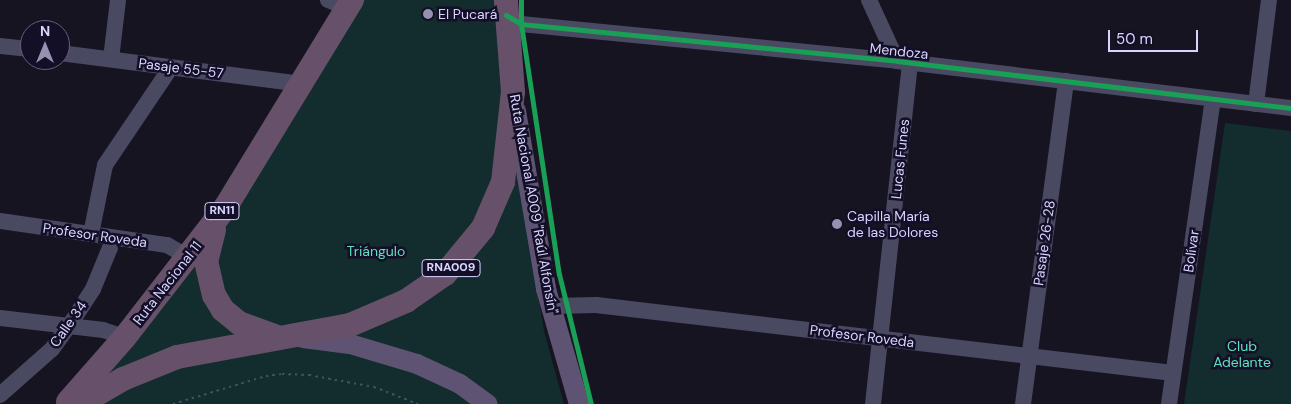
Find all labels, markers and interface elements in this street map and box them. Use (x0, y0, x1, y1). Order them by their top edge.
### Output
place label: El Pucará (438, 6, 497, 22)
marker: El Pucará (422, 8, 434, 20)
north arrow (20, 20, 70, 70)
scale bar (1111, 20, 1201, 52)
text: N (40, 22, 50, 40)
text: 50 m (1116, 29, 1153, 49)
street label: Mendoza (869, 40, 929, 62)
street label: Pasaje 55-57 (138, 54, 224, 82)
street label: Ruta Nacional A009 "Raúl Alfonsín" (506, 93, 562, 315)
street label: Lucas Funes (887, 118, 913, 200)
street label: Pasaje 26-28 (1030, 199, 1058, 287)
road number: RN11 (203, 202, 241, 220)
place label: Capilla María de las Dolores (847, 208, 938, 240)
marker: Capilla María de las Dolores (831, 218, 843, 230)
street label: Profesor Roveda (42, 219, 148, 251)
street label: Bolívar (1180, 229, 1202, 273)
street label: Ruta Nacional 11 (129, 238, 205, 328)
park label: Triángulo (347, 243, 405, 259)
road number: RNA009 (421, 258, 481, 278)
street label: Calle 34 (46, 298, 90, 350)
street label: Profesor Roveda (809, 321, 915, 351)
park label: Club Adelante (1213, 338, 1271, 371)

